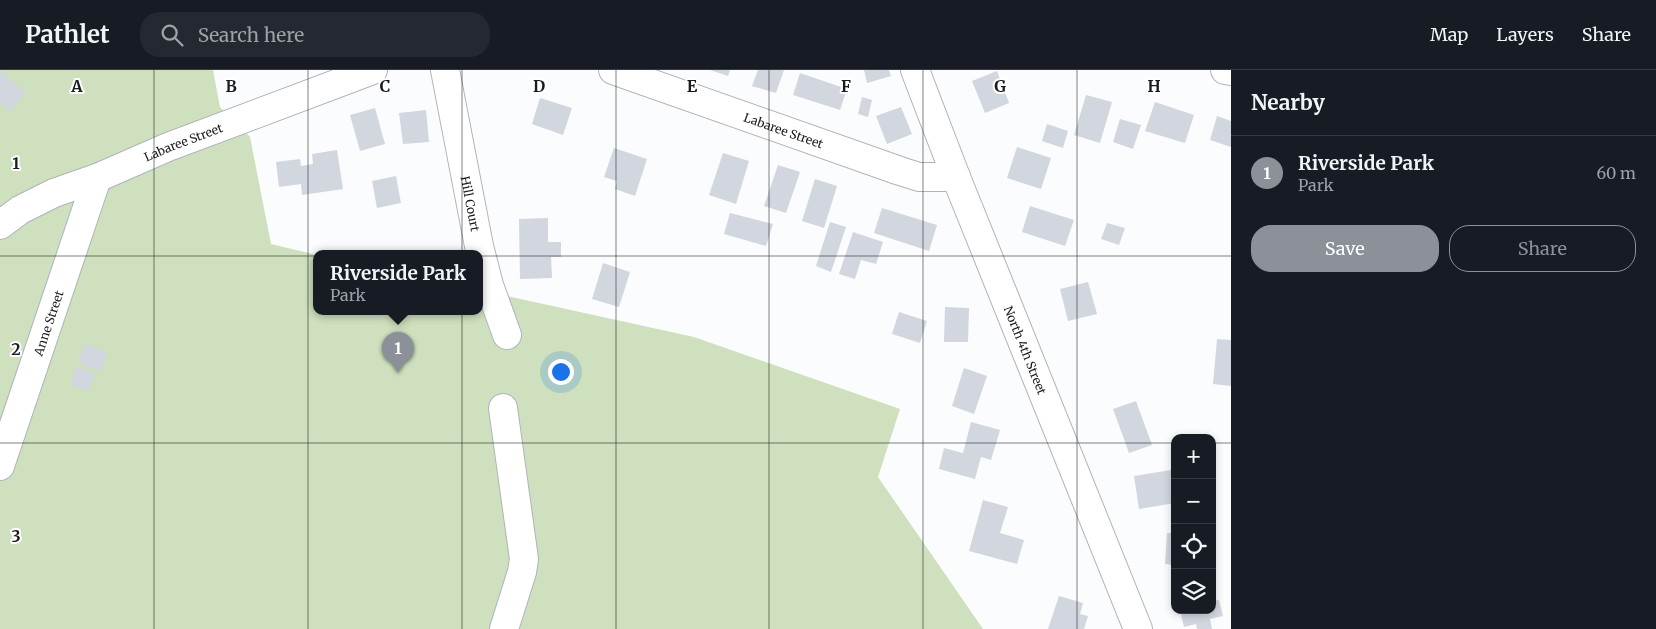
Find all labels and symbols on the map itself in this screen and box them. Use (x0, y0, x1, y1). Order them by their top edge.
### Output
text: A (70, 76, 83, 96)
text: B (225, 76, 237, 96)
text: C (380, 76, 390, 96)
text: D (533, 76, 545, 96)
text: E (687, 76, 698, 96)
text: F (841, 76, 851, 96)
text: G (994, 76, 1006, 96)
text: H (1147, 76, 1161, 96)
street label: Labaree Street (742, 109, 826, 151)
street label: Labaree Street (142, 120, 225, 164)
text: 1 (12, 153, 20, 173)
street label: Hill Court (458, 175, 484, 233)
street label: Anne Street (30, 288, 66, 358)
street label: North 4th Street (1001, 304, 1050, 397)
pin: 1 (382, 332, 414, 373)
text: 2 (11, 339, 21, 359)
your location (548, 359, 574, 385)
text: 3 (11, 526, 21, 546)

